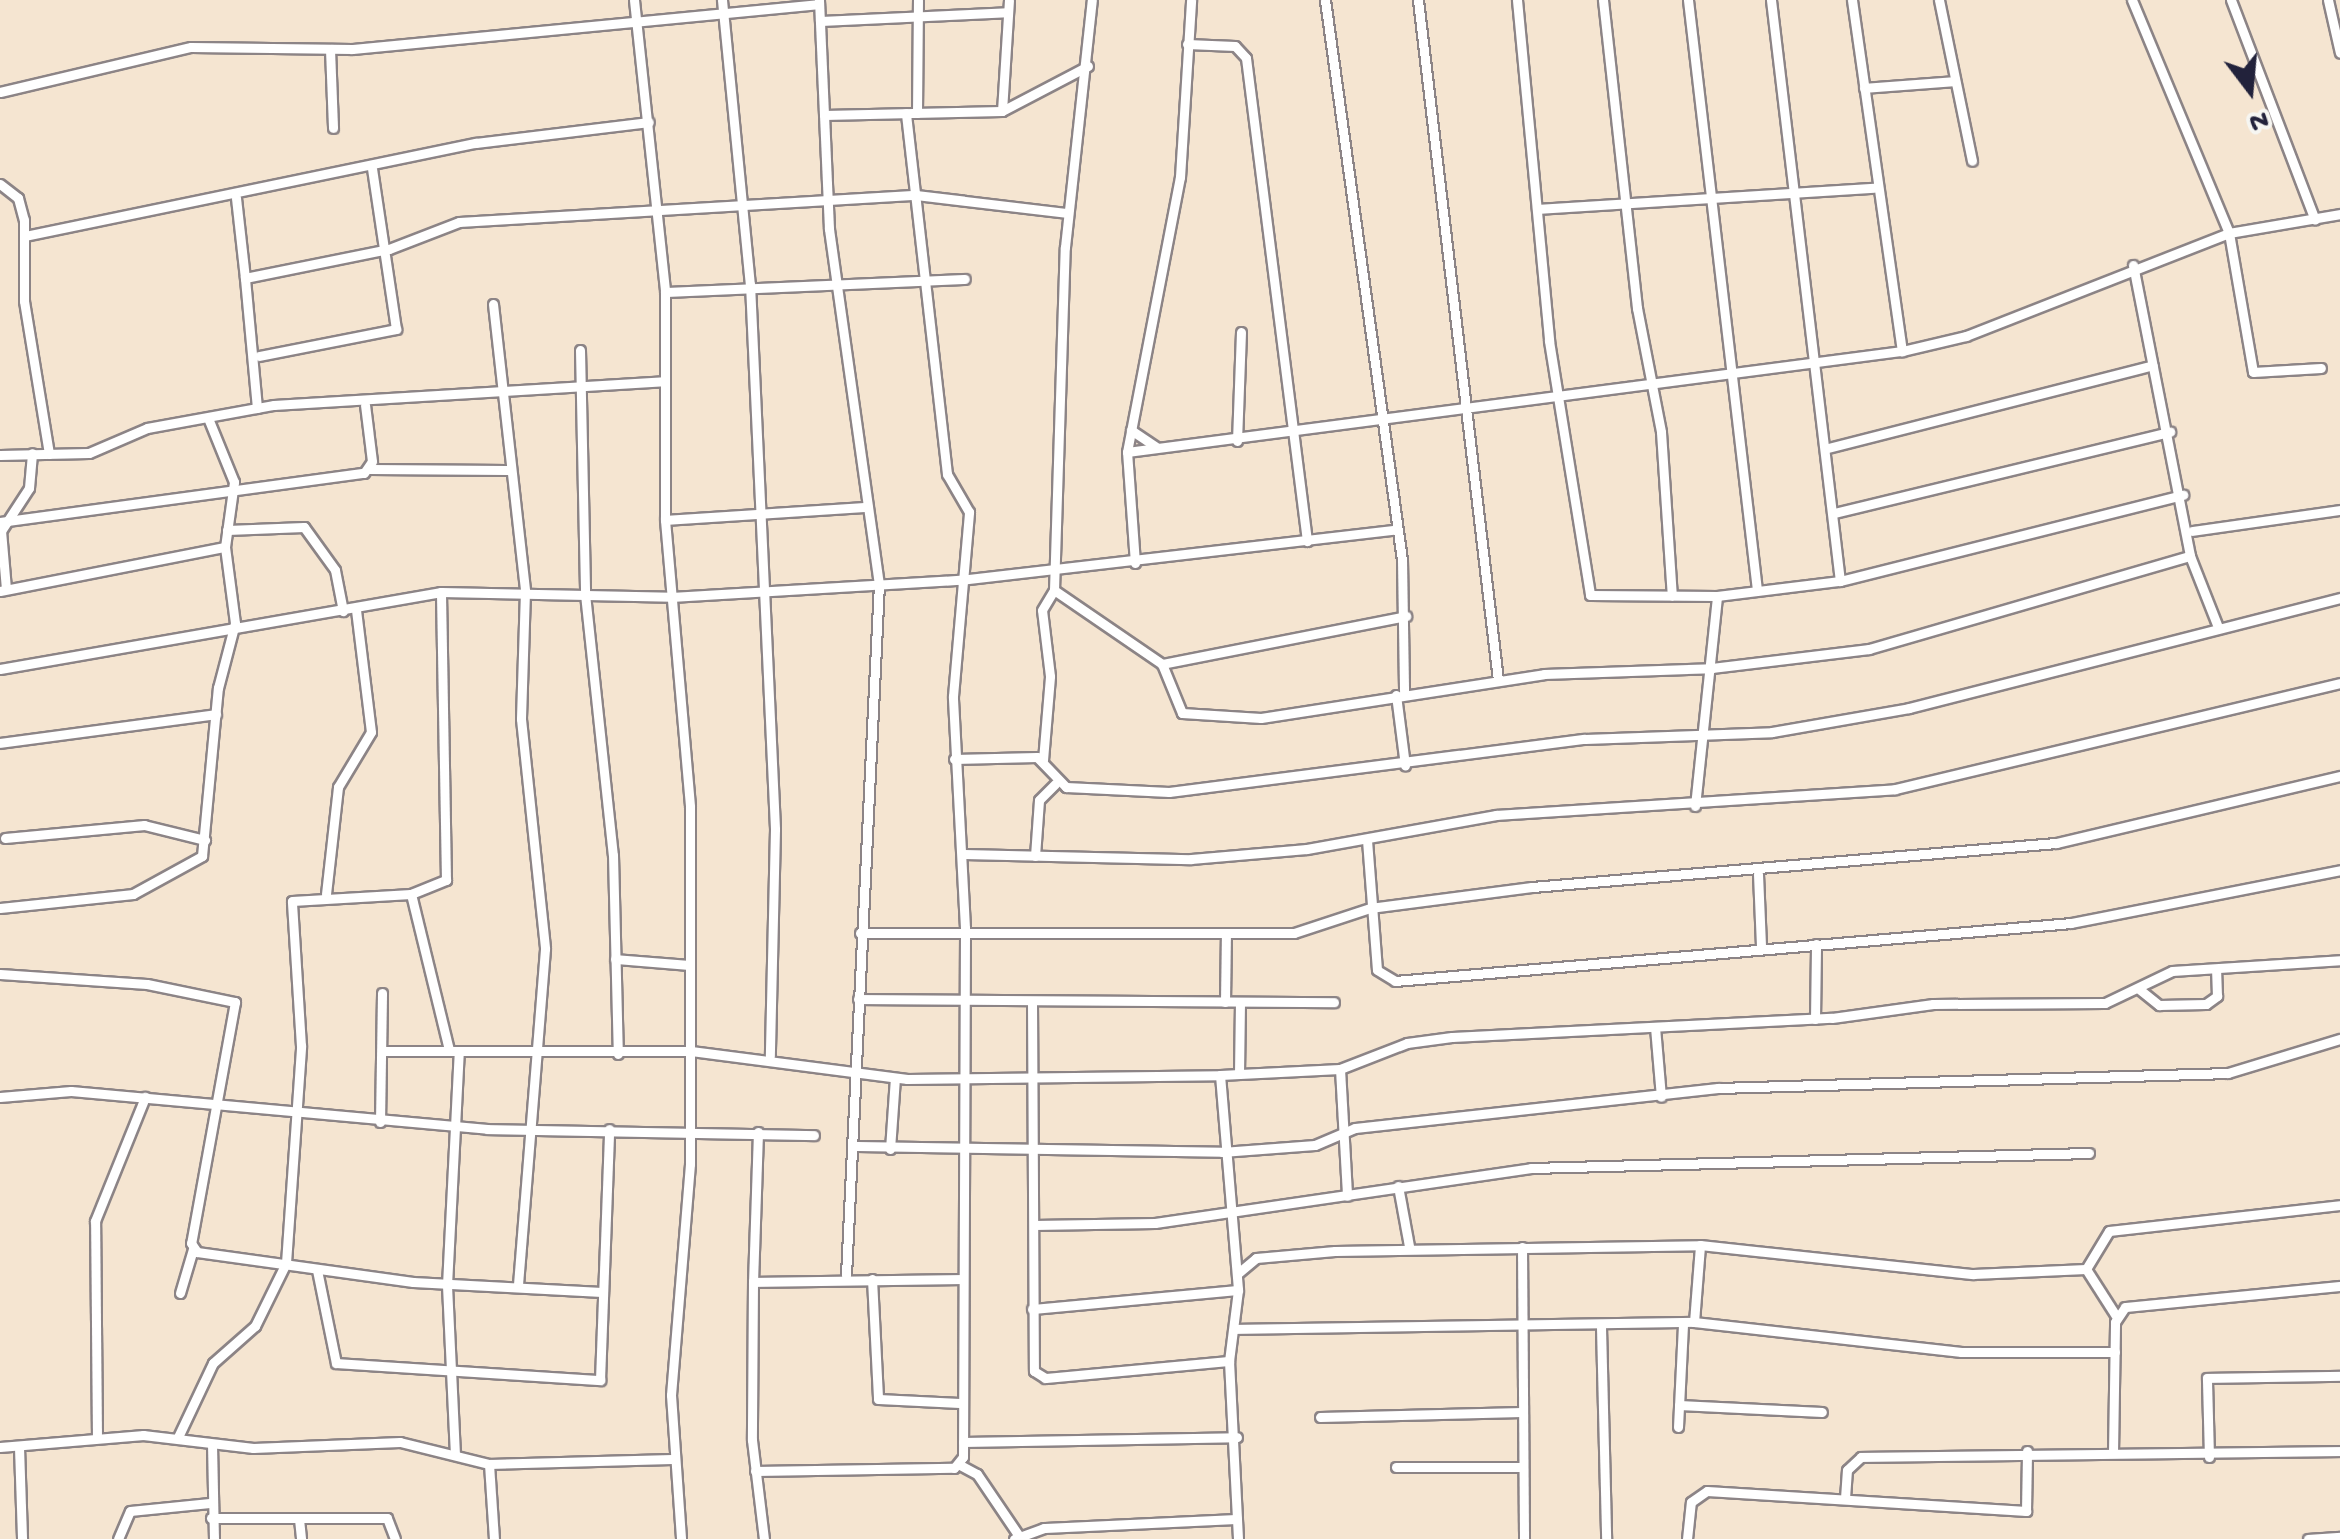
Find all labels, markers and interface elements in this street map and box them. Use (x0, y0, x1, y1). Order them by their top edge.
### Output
north arrow (2200, 40, 2300, 140)
text: N (2245, 101, 2272, 138)

